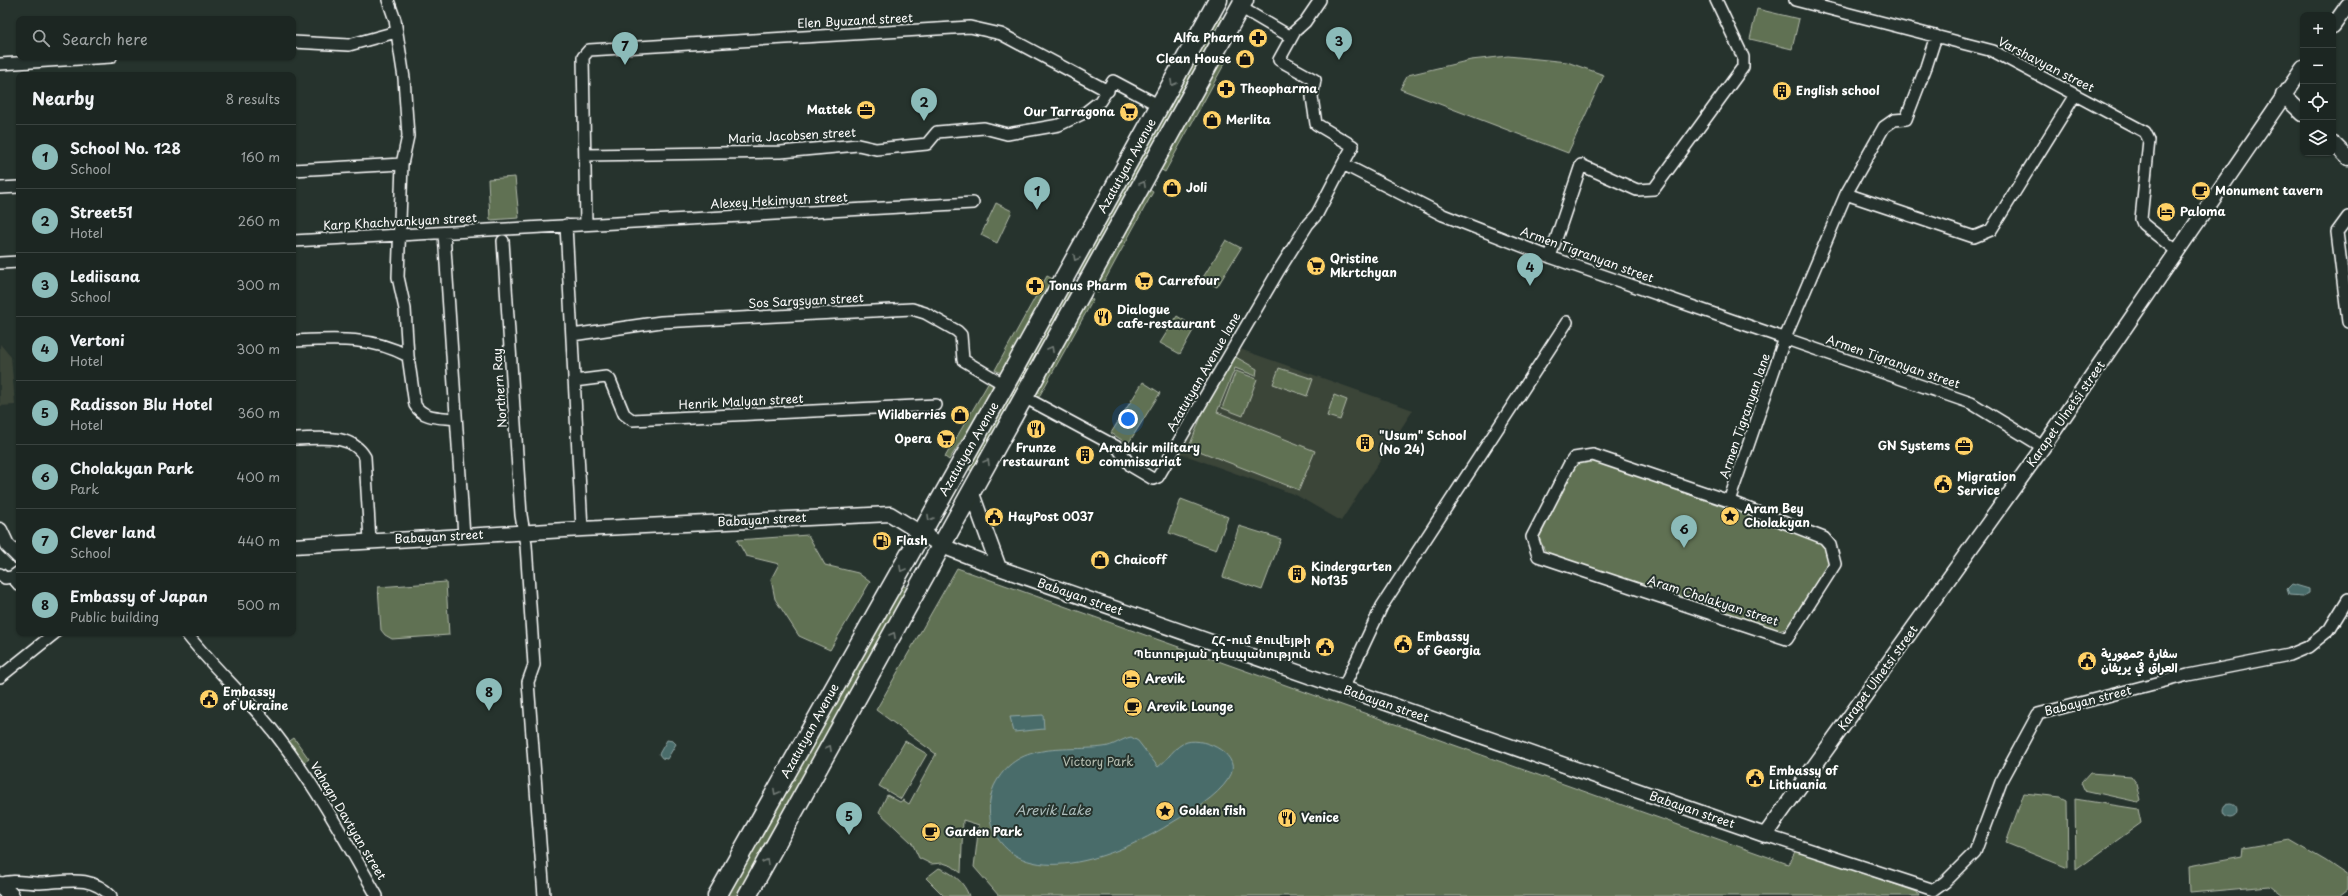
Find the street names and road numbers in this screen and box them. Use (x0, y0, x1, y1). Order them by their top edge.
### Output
street label: Elen Byuzand street (797, 8, 913, 32)
street label: Varshavyan street (1995, 32, 2098, 96)
street label: Azatutyan Avenue (1093, 114, 1160, 216)
street label: Maria Jacobsen street (728, 123, 856, 147)
street label: Alexey Hekimyan street (710, 187, 848, 213)
street label: Karp Khachvankyan street (323, 208, 477, 234)
street label: Armen Tigranyan street (1518, 222, 1657, 287)
street label: Sos Sargsyan street (748, 288, 864, 312)
street label: Azatutyan Avenue lane (1162, 308, 1245, 434)
street label: Armen Tigranyan street (1824, 330, 1963, 392)
street label: Northern Ray (487, 347, 511, 429)
street label: Armen Tigranyan lane (1714, 350, 1774, 481)
street label: Karapet Ulnetsi street (2022, 357, 2109, 470)
street label: Henrik Malyan street (678, 389, 804, 413)
street label: Azatutyan Avenue (934, 398, 1003, 499)
street label: Babayan street (717, 508, 807, 530)
street label: Babayan street (394, 525, 484, 547)
street label: Aram Cholakyan street (1646, 570, 1781, 630)
street label: Babayan street (1035, 573, 1125, 619)
street label: Karapet Ulnetsi street (1833, 621, 1922, 734)
street label: Azatutyan Avenue (776, 679, 843, 781)
street label: Babayan street (1341, 680, 1431, 726)
street label: Babayan street (2042, 680, 2133, 720)
street label: Vahagn Davtyan street (306, 758, 391, 883)
street label: Babayan street (1647, 786, 1737, 832)

